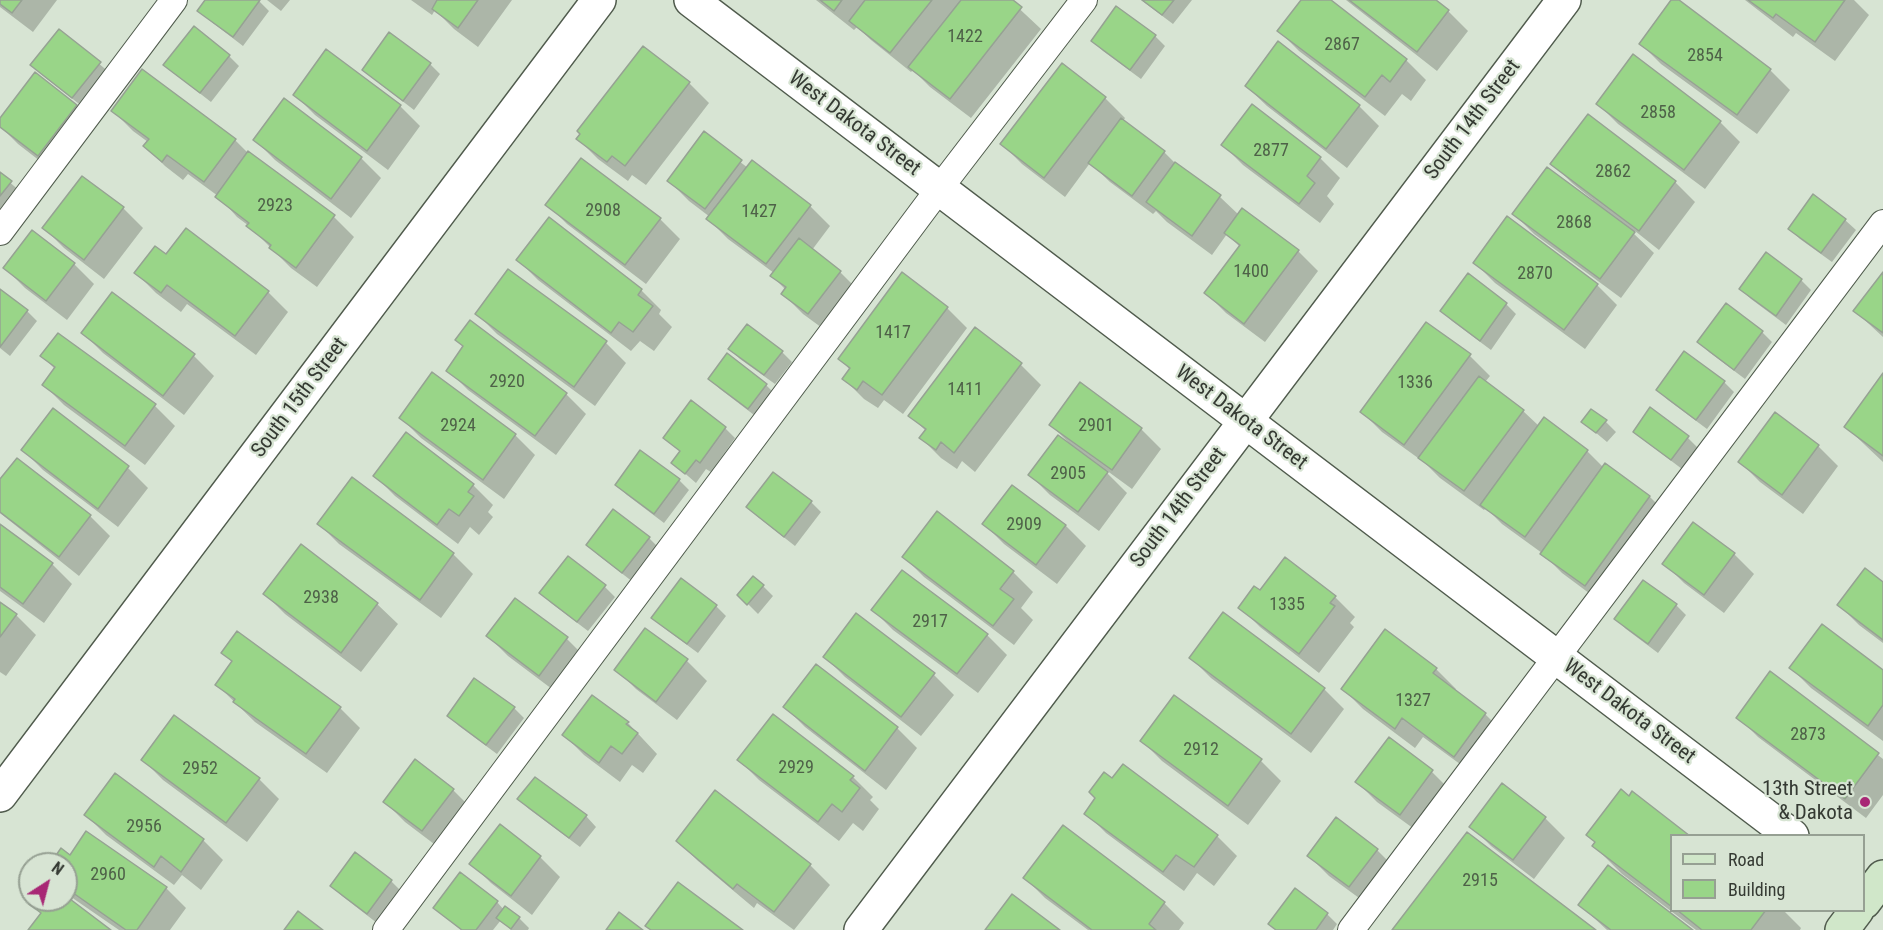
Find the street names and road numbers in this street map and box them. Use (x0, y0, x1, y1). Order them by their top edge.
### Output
street label: South 14th Street (1420, 55, 1526, 185)
street label: West Dakota Street (783, 66, 925, 182)
street label: South 15th Street (247, 333, 353, 463)
street label: West Dakota Street (1170, 360, 1312, 476)
street label: South 14th Street (1126, 443, 1232, 573)
street label: West Dakota Street (1558, 654, 1700, 770)

